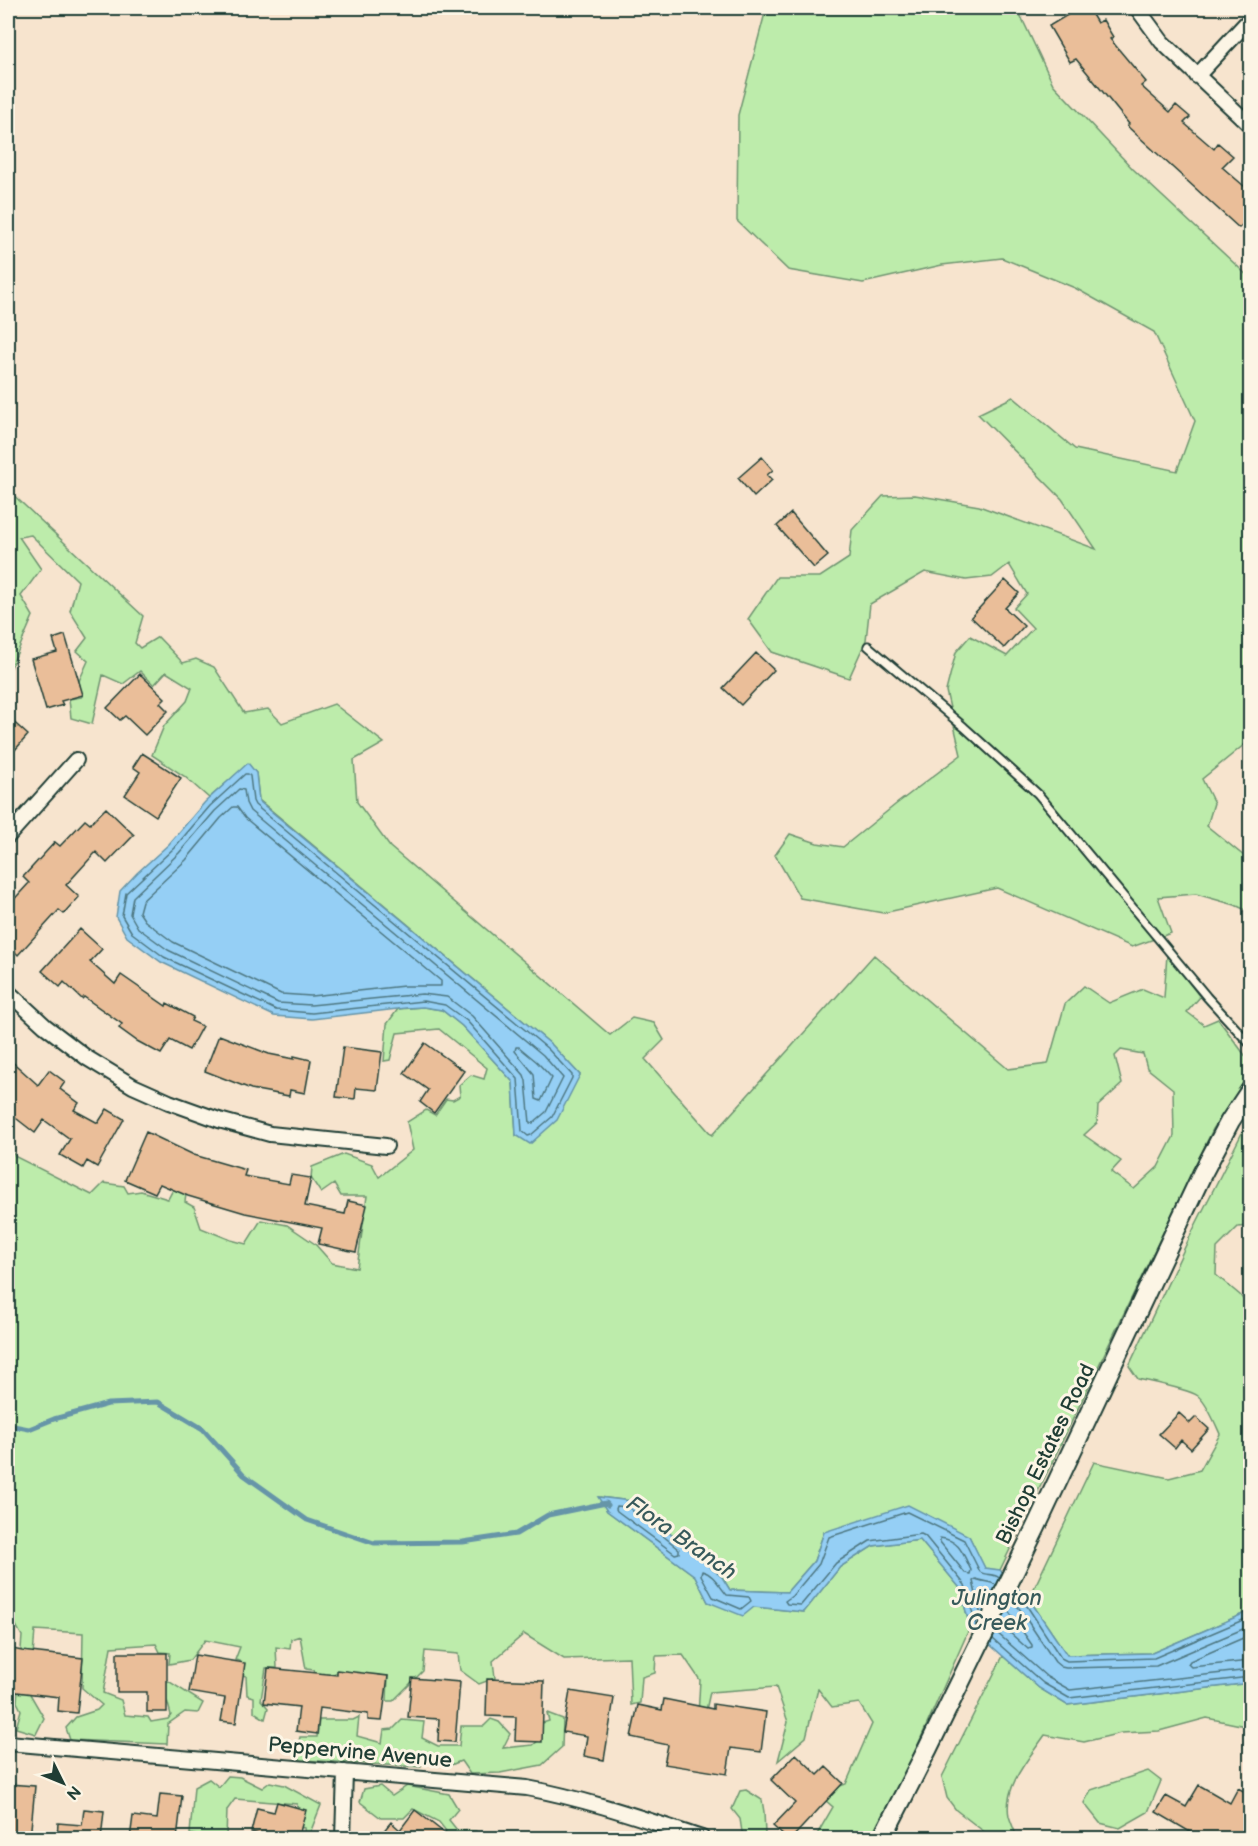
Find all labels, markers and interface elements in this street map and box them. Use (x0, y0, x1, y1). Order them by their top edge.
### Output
street label: Bishop Estates Road (991, 1360, 1100, 1549)
water label: Flora Branch (621, 1490, 741, 1586)
water label: Julington Creek (951, 1585, 1042, 1637)
street label: Peppervine Avenue (267, 1732, 453, 1773)
north arrow (33, 1753, 93, 1813)
text: N (62, 1781, 84, 1803)

